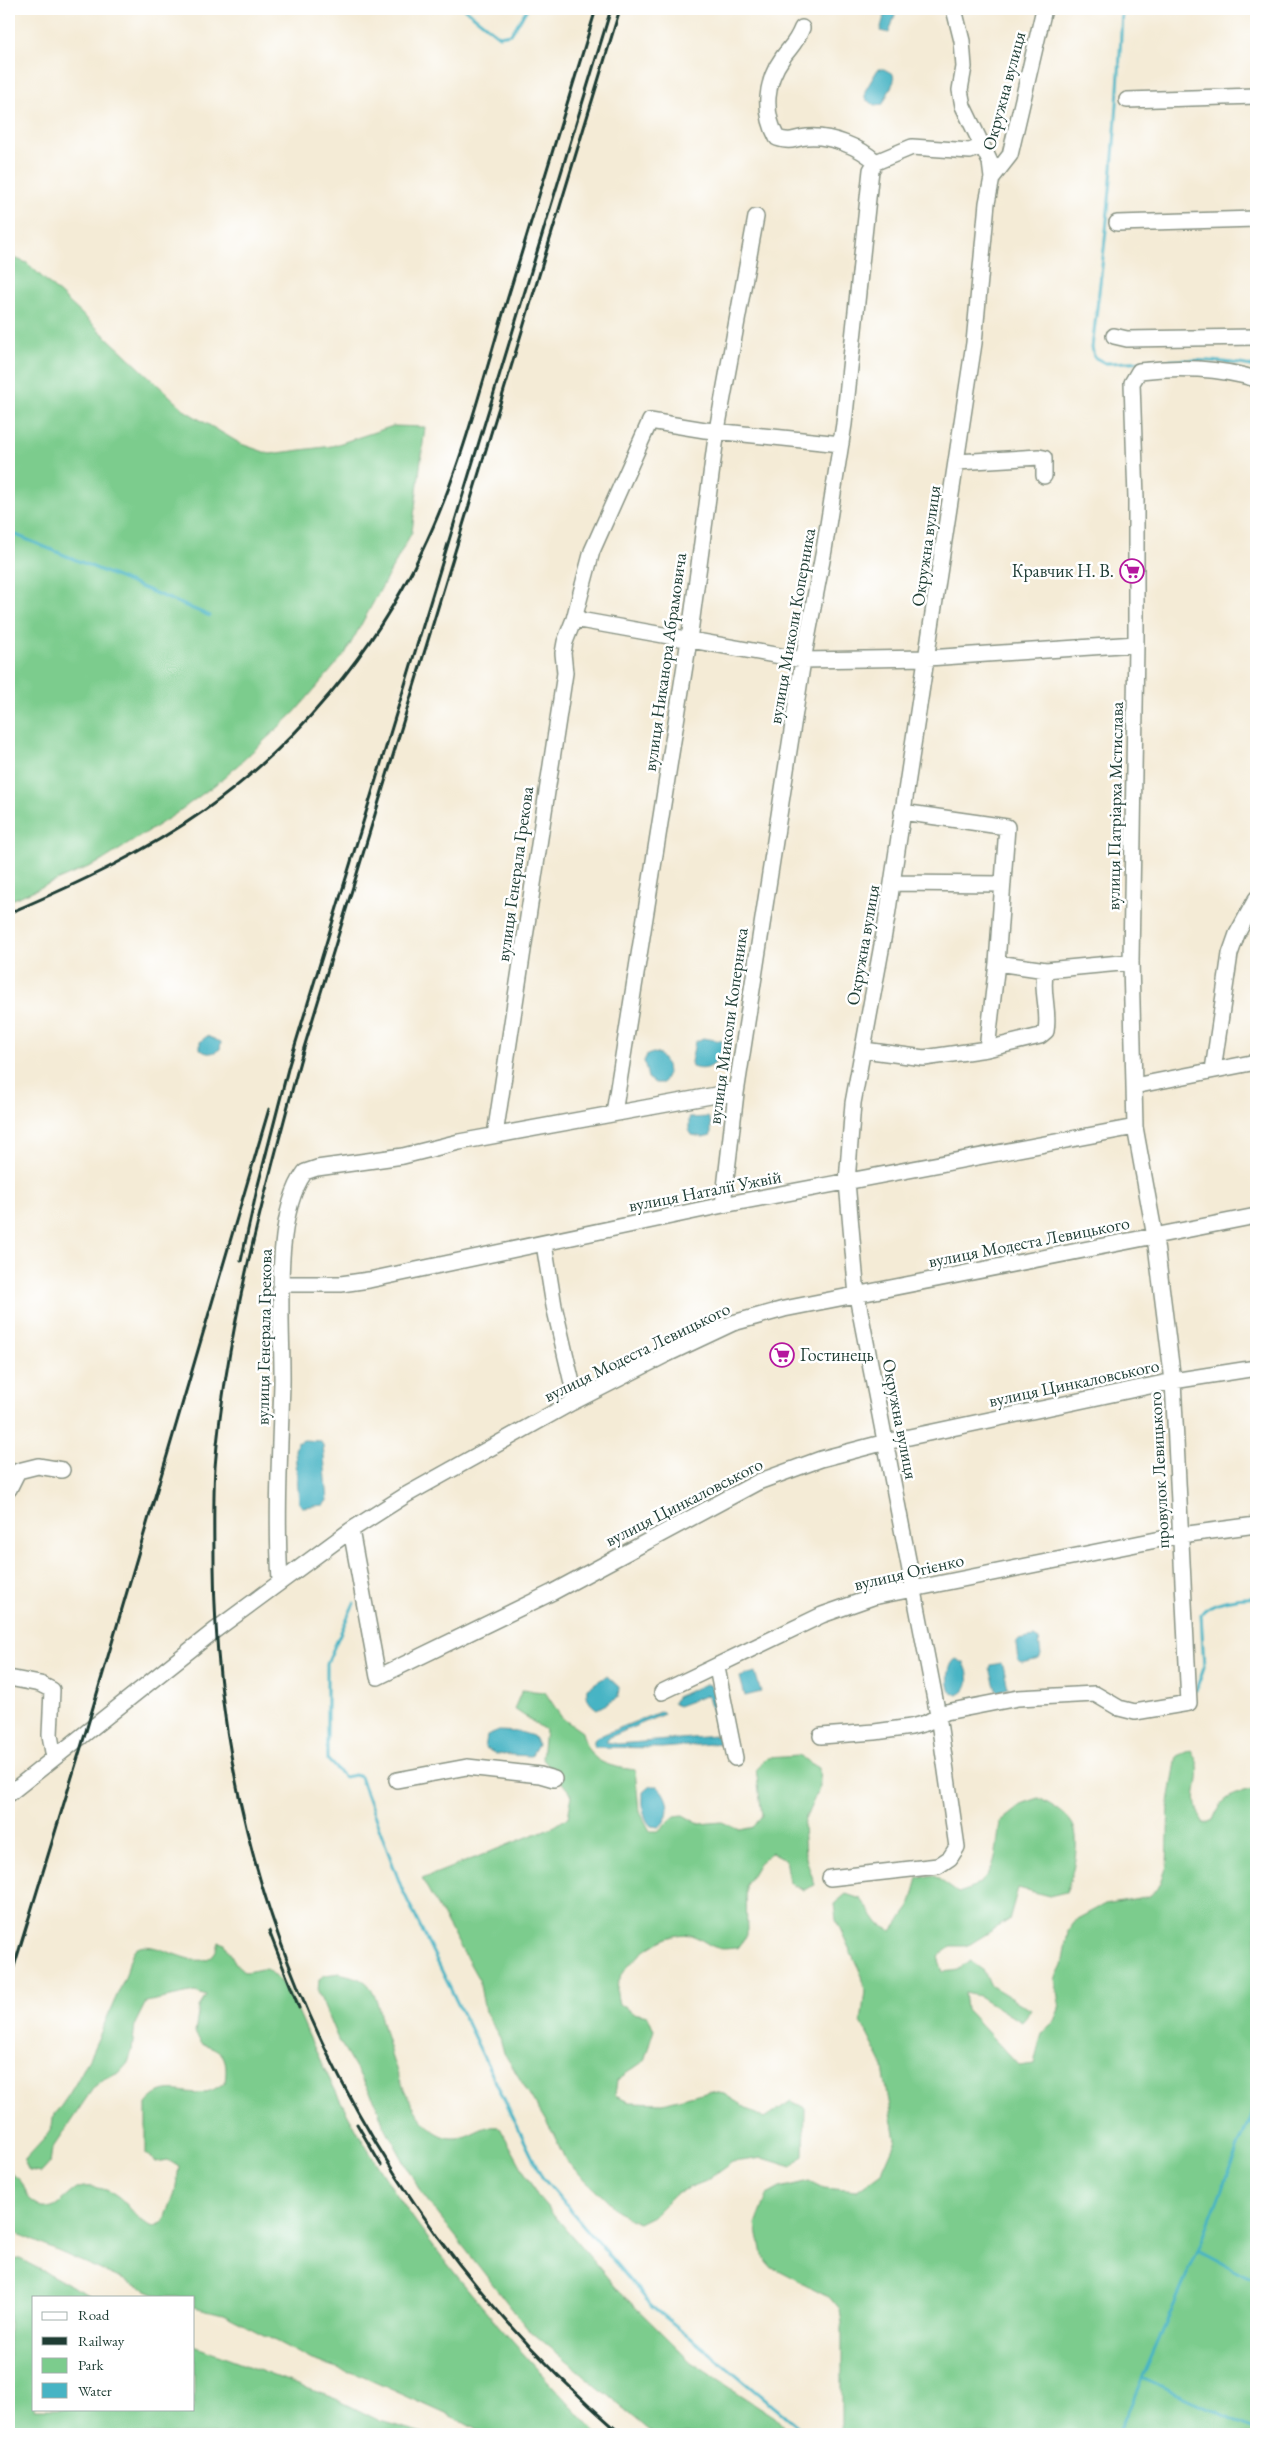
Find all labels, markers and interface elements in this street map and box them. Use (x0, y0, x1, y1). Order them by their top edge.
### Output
street label: Окружна вулиця (977, 29, 1030, 153)
street label: Окружна вулиця (906, 484, 945, 608)
street label: вулиця Миколи Коперника (763, 525, 820, 726)
street label: вулиця Никанора Абрамовича (638, 550, 691, 773)
supermarket icon: Кравчик Н. В. (1119, 558, 1145, 584)
place label: Кравчик Н. В. (1012, 559, 1114, 582)
street label: вулиця Патріарха Мстислава (1101, 701, 1128, 911)
street label: вулиця Генерала Грекова (491, 784, 538, 963)
street label: Окружна вулиця (841, 883, 884, 1007)
street label: вулиця Миколи Коперника (702, 925, 753, 1126)
street label: вулиця Наталії Ужвій (627, 1164, 784, 1217)
street label: вулиця Модеста Левицького (926, 1211, 1131, 1272)
street label: вулиця Генерала Грекова (250, 1248, 277, 1425)
street label: вулиця Модеста Левицького (540, 1296, 734, 1407)
supermarket icon: Гостинець (769, 1342, 795, 1368)
place label: Гостинець (800, 1343, 874, 1366)
street label: вулиця Цинкаловського (986, 1353, 1161, 1412)
street label: Окружна вулиця (878, 1357, 923, 1481)
street label: провулок Левицького (1143, 1391, 1174, 1549)
street label: вулиця Цинкаловського (601, 1452, 767, 1551)
street label: вулиця Огієнко (852, 1548, 966, 1595)
legend (32, 2296, 195, 2410)
text: Road (78, 2305, 110, 2324)
text: Railway (78, 2331, 125, 2350)
text: Park (78, 2355, 105, 2374)
text: Water (78, 2381, 112, 2400)

